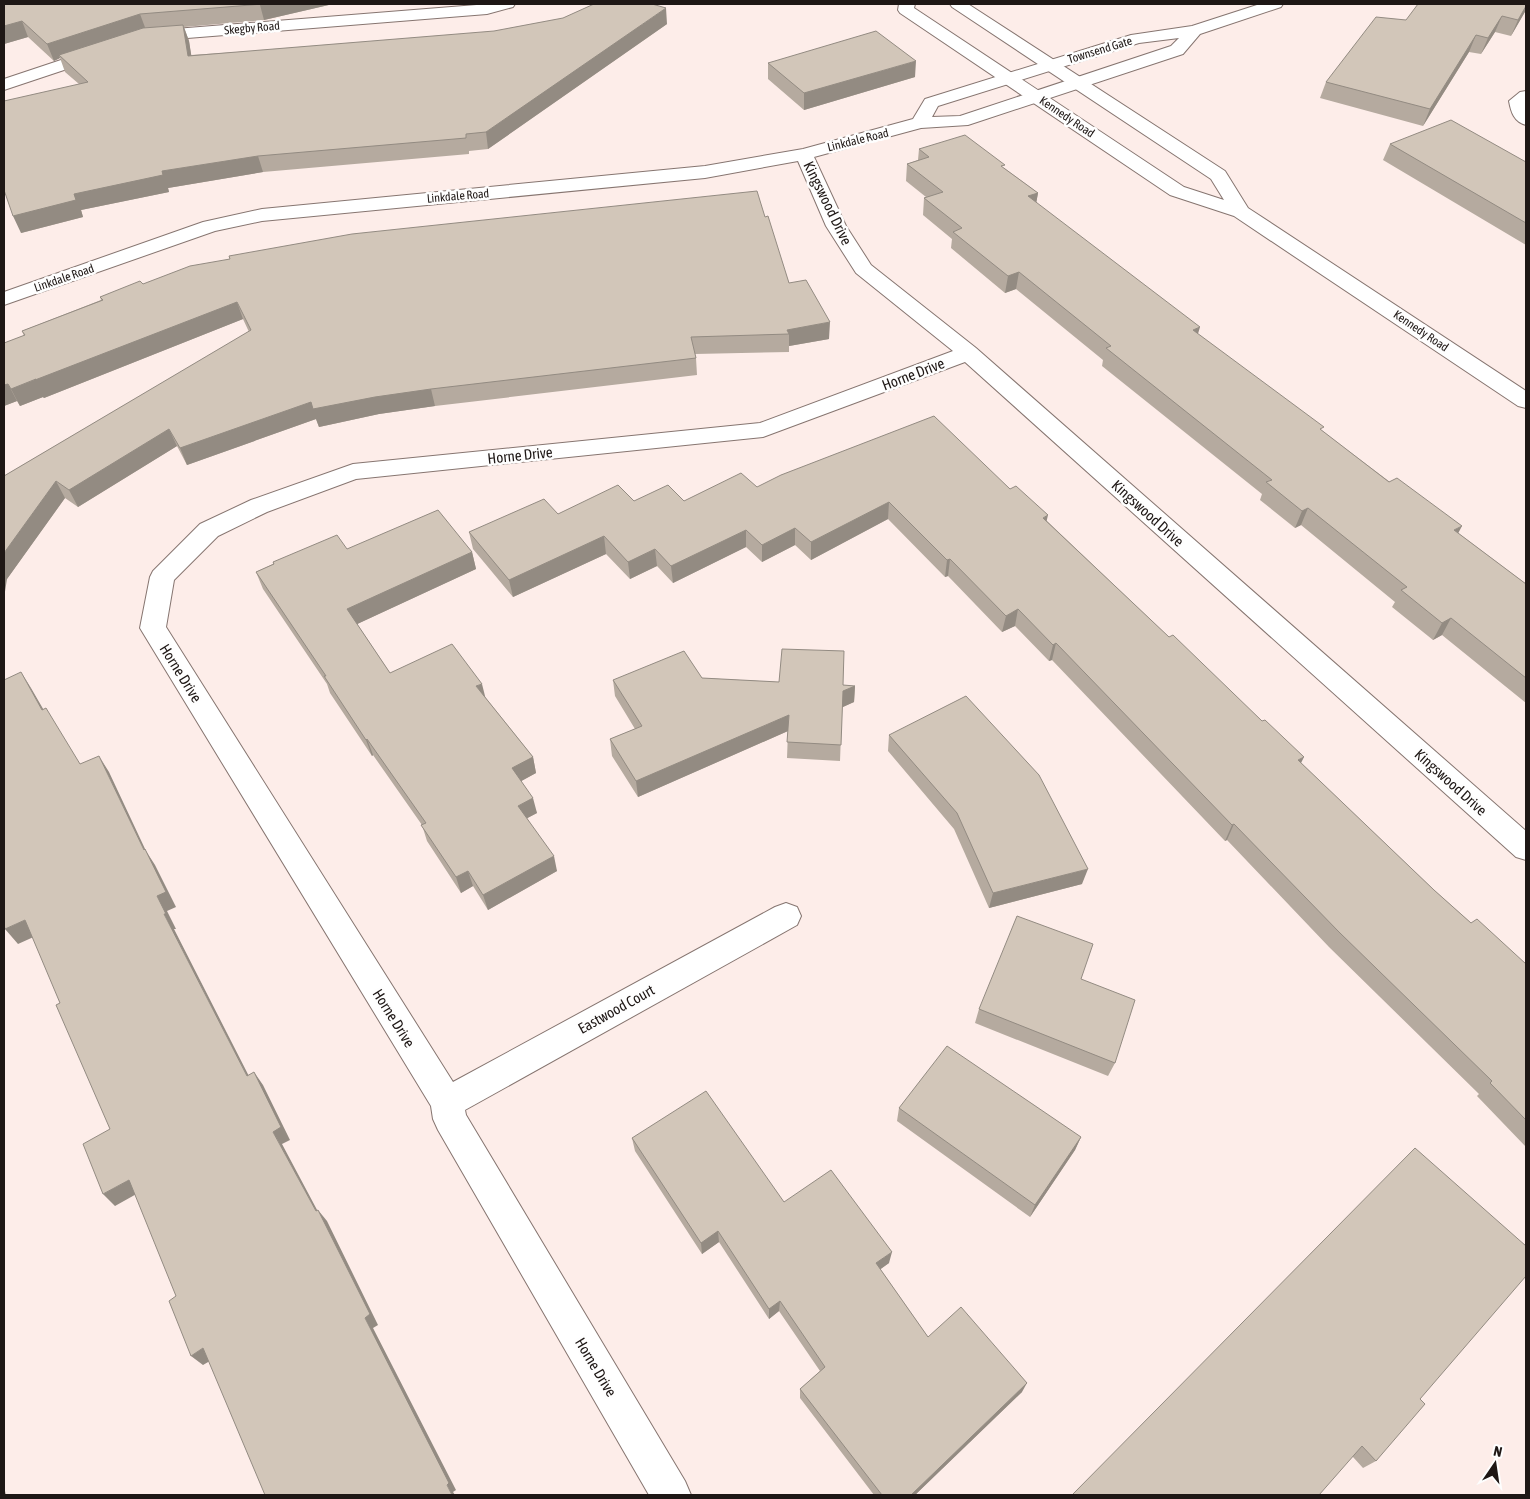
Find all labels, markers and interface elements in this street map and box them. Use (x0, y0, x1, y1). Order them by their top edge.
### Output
street label: Skegby Road (224, 19, 280, 37)
street label: Townsend Gate (1066, 34, 1134, 66)
street label: Kennedy Road (1037, 93, 1097, 141)
street label: Linkdale Road (826, 126, 890, 154)
street label: Kingswood Drive (800, 158, 856, 248)
street label: Linkdale Road (426, 186, 490, 206)
street label: Linkdale Road (32, 261, 96, 295)
street label: Kennedy Road (1391, 307, 1451, 355)
street label: Horne Drive (879, 354, 947, 394)
street label: Horne Drive (487, 443, 554, 467)
street label: Kingswood Drive (1108, 476, 1188, 550)
street label: Horne Drive (156, 641, 206, 705)
street label: Kingswood Drive (1411, 745, 1491, 819)
street label: Eastwood Court (575, 981, 657, 1037)
street label: Horne Drive (369, 986, 419, 1050)
street label: Horne Drive (572, 1335, 620, 1400)
north arrow (1470, 1439, 1520, 1489)
text: N (1492, 1443, 1504, 1460)

